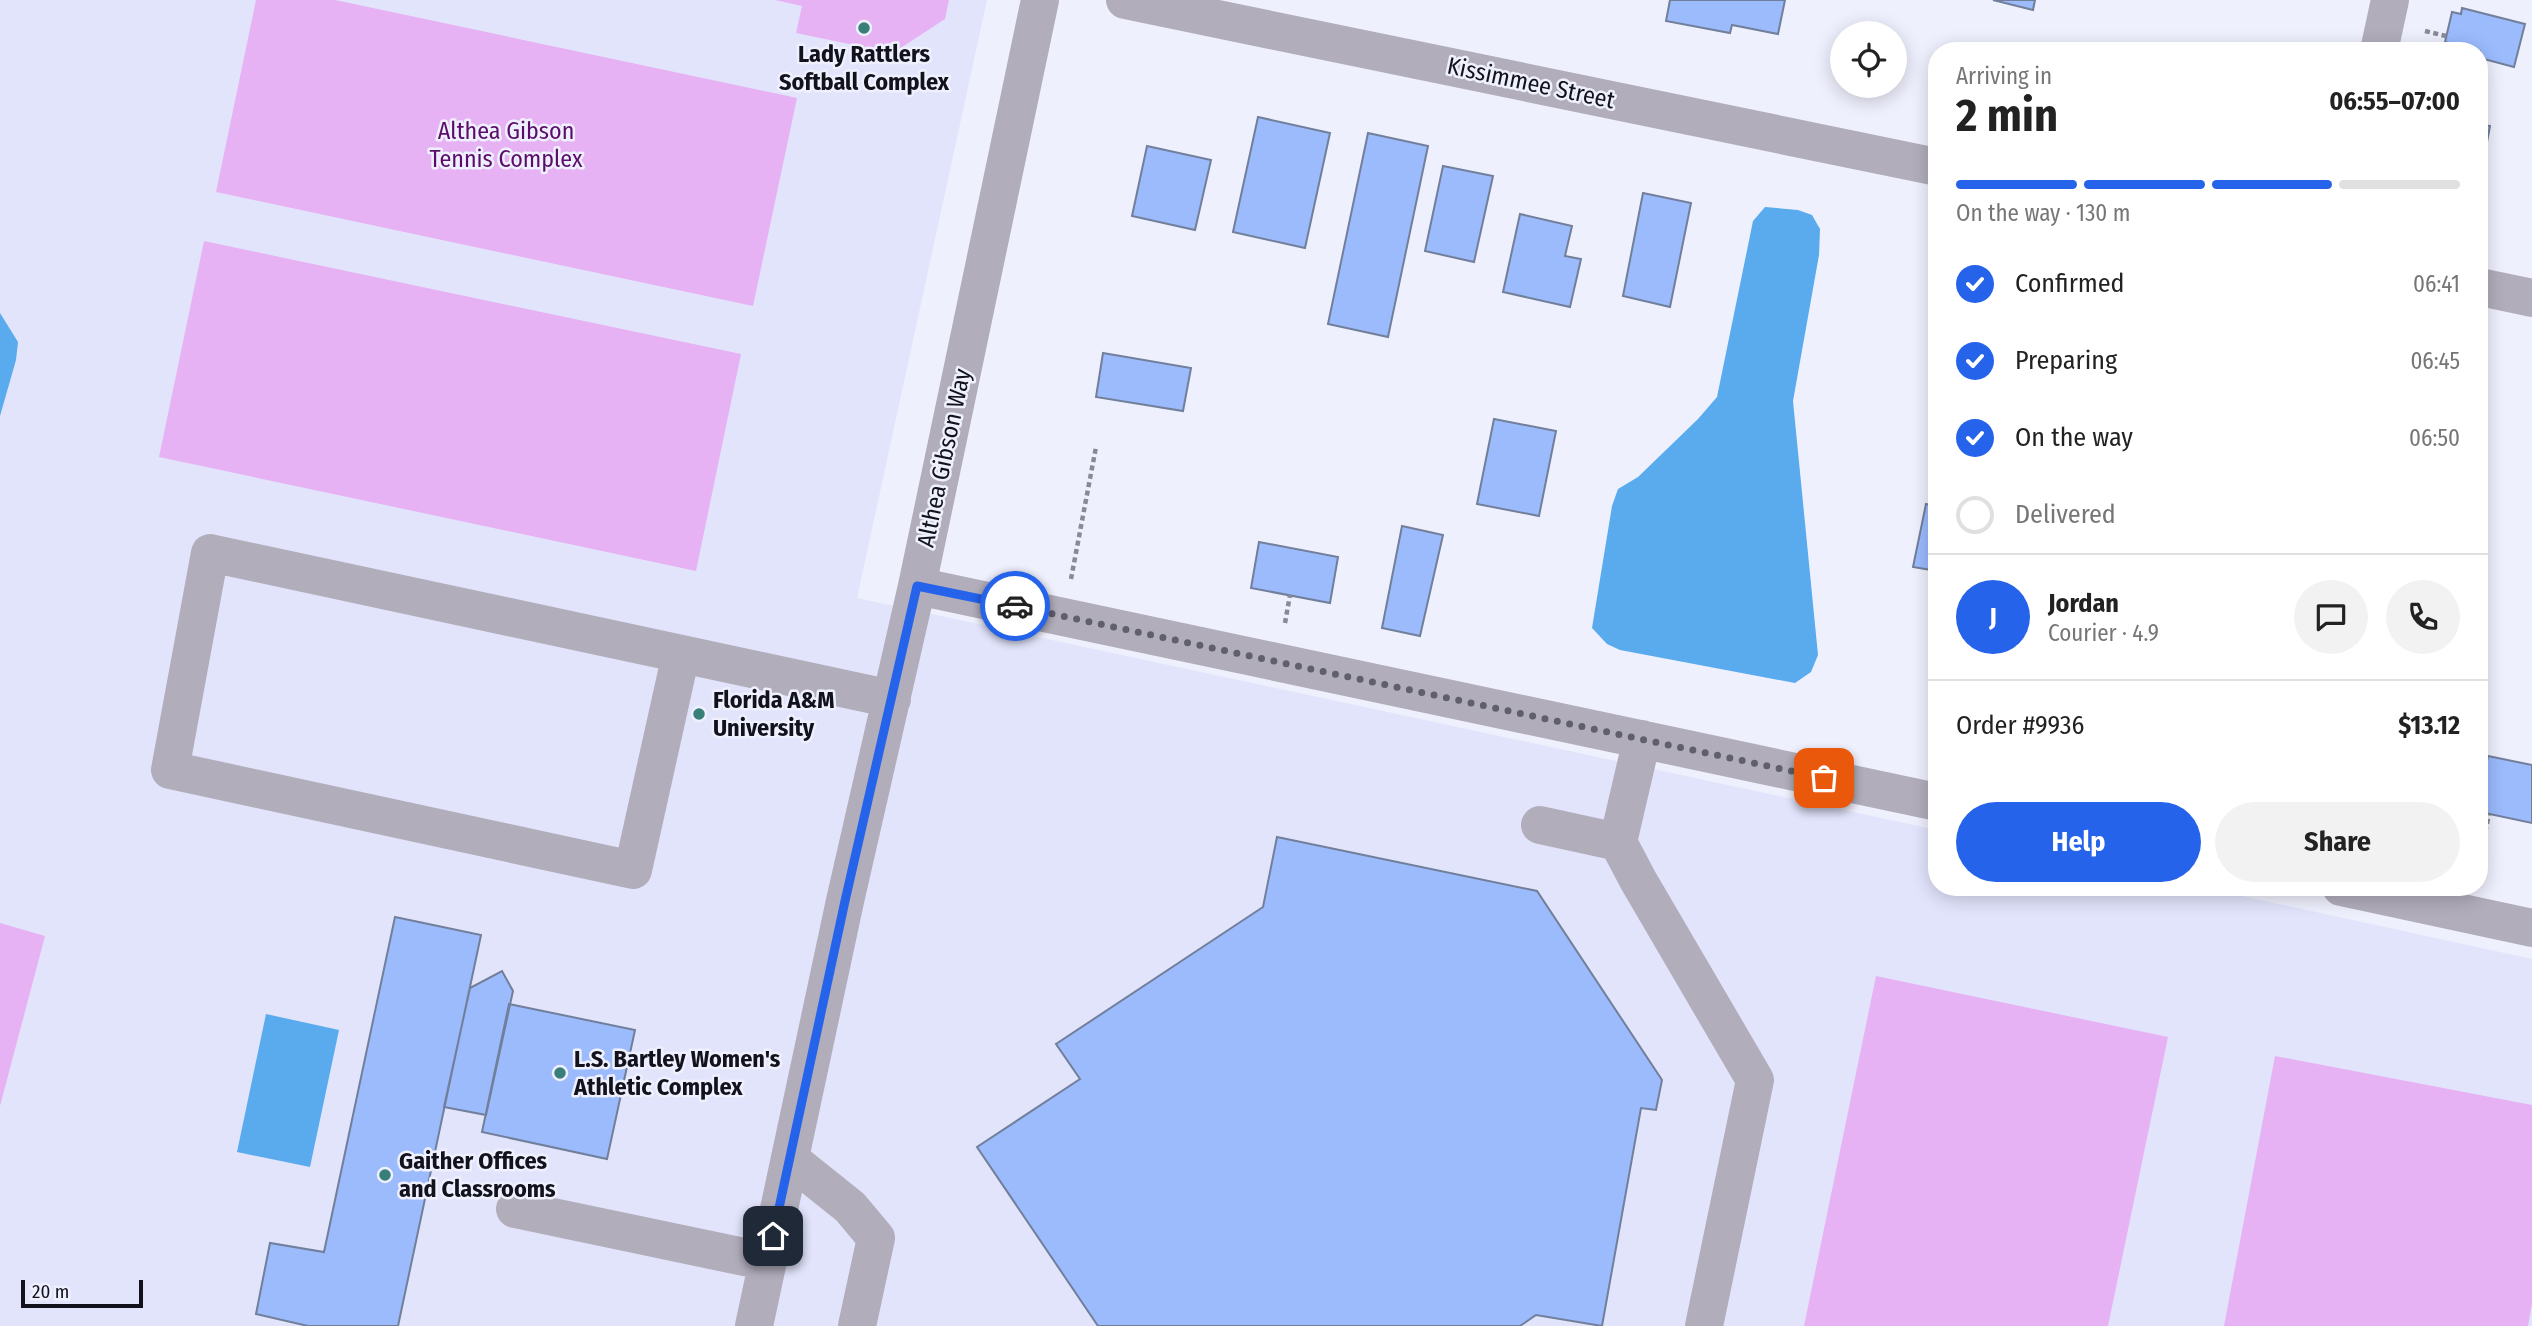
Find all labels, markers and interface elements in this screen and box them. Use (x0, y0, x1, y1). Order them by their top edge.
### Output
marker: Lady Rattlers Softball Complex (856, 20, 872, 36)
map controls (1830, 21, 1907, 98)
button: locate (1830, 21, 1907, 98)
place label: Lady Rattlers Softball Complex (779, 40, 950, 96)
street label: Kissimmee Street (1445, 52, 1617, 114)
text: Arriving in (1956, 62, 2052, 90)
text: 06:55–07:00 (2329, 86, 2460, 117)
text: 2 min (1956, 88, 2058, 143)
park label: Althea Gibson Tennis Complex (430, 117, 583, 173)
text: On the way · 130 m (1956, 199, 2130, 227)
icon: check (1956, 265, 1994, 303)
text: Confirmed (2015, 268, 2125, 299)
text: 06:41 (2413, 270, 2460, 298)
icon: check (1956, 342, 1994, 380)
text: Preparing (2015, 345, 2117, 376)
text: 06:45 (2410, 347, 2460, 375)
street label: Althea Gibson Way (911, 366, 977, 550)
icon: check (1956, 419, 1994, 457)
text: On the way (2015, 422, 2133, 453)
text: 06:50 (2409, 424, 2460, 452)
text: Delivered (2015, 499, 2116, 530)
courier (980, 571, 1050, 641)
button: chat (2294, 580, 2368, 654)
button: phone (2386, 580, 2460, 654)
icon: car (996, 587, 1034, 625)
text: Jordan (2048, 588, 2119, 619)
text: J (1989, 602, 1997, 633)
text: Courier · 4.9 (2048, 619, 2159, 647)
place label: Florida A&M University (713, 686, 835, 742)
marker: Florida A&M University (691, 706, 707, 722)
text: Order #9936 (1956, 710, 2084, 741)
text: $13.12 (2398, 710, 2460, 741)
pin (1794, 748, 1854, 808)
icon: bag (1805, 759, 1843, 797)
button: Help (1956, 802, 2201, 882)
button: Share (2215, 802, 2460, 882)
place label: L.S. Bartley Women's Athletic Complex (573, 1045, 781, 1101)
marker: L.S. Bartley Women's Athletic Complex (552, 1065, 568, 1081)
place label: Gaither Offices and Classrooms (399, 1147, 556, 1203)
marker: Gaither Offices and Classrooms (377, 1167, 393, 1183)
pin (743, 1206, 803, 1266)
icon: home (754, 1217, 792, 1255)
scale bar (21, 1277, 144, 1309)
text: 20 m (32, 1280, 69, 1303)

